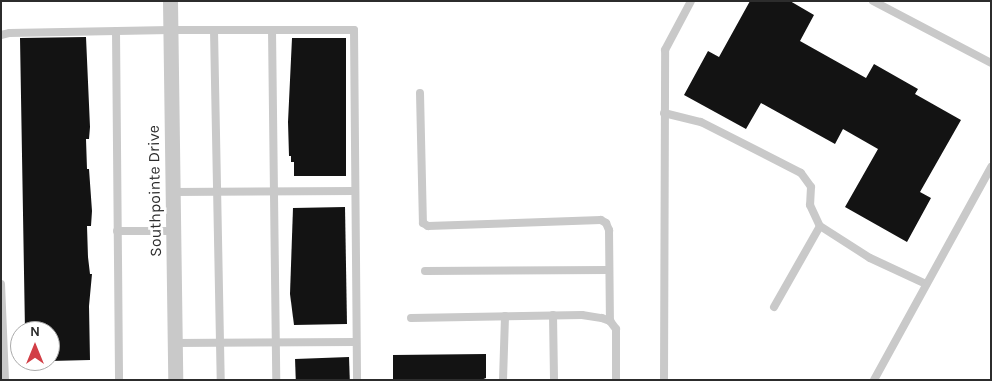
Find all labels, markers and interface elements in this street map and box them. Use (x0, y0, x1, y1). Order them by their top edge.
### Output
street label: Southpointe Drive (144, 125, 166, 257)
north arrow (10, 321, 60, 371)
text: N (30, 323, 40, 340)

